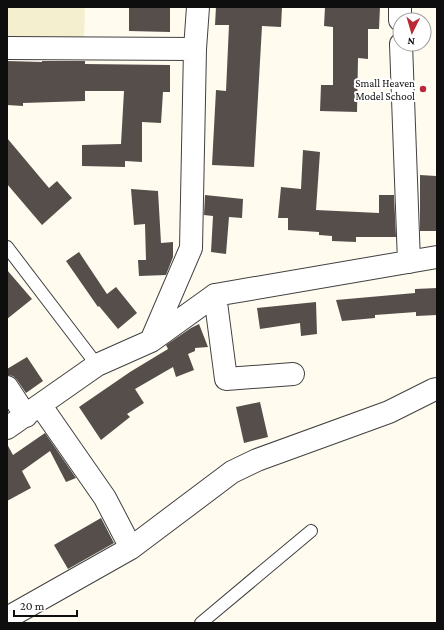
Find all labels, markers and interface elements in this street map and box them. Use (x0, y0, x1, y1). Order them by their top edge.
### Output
north arrow (392, 12, 432, 52)
text: N (406, 36, 415, 48)
place label: Small Heaven Model School (355, 77, 415, 102)
marker: Small Heaven Model School (418, 84, 428, 94)
scale bar (14, 592, 77, 618)
text: 20 m (20, 599, 45, 613)

